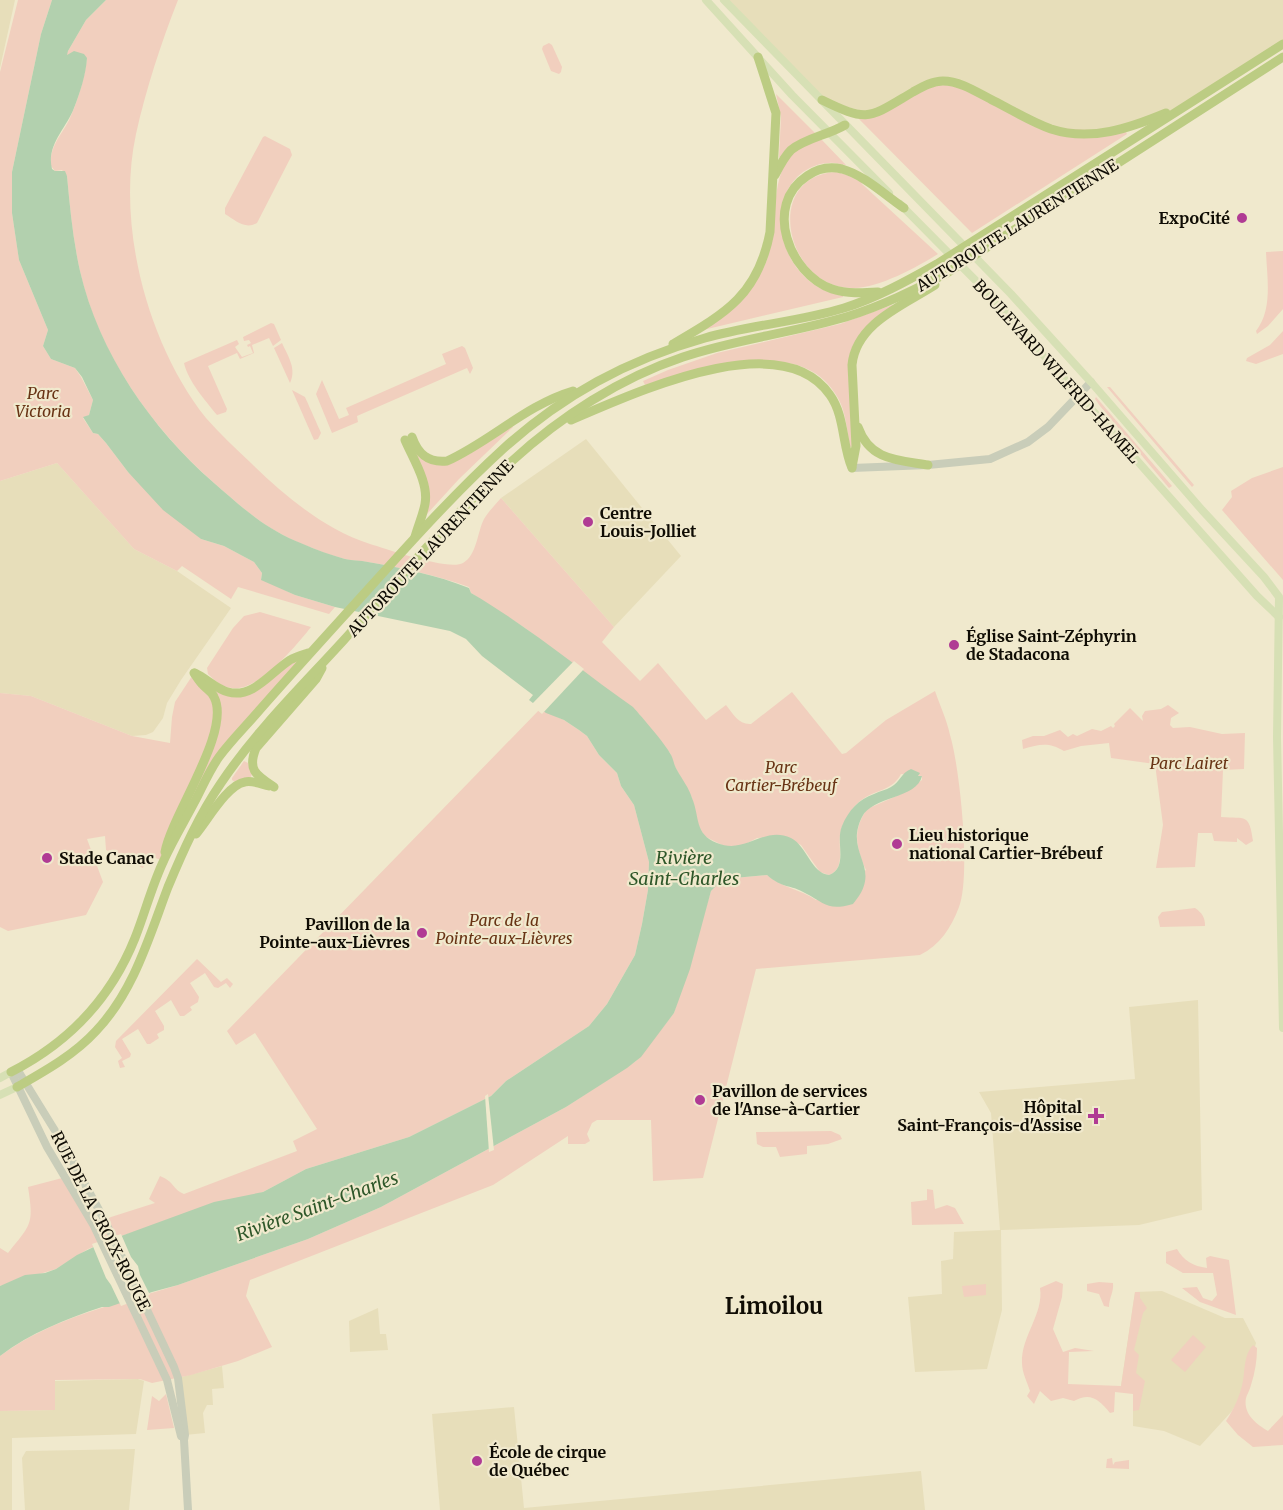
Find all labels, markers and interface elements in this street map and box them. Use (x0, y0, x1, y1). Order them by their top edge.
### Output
street label: AUTOROUTE LAURENTIENNE (911, 154, 1122, 296)
place label: ExpoCité (1159, 208, 1230, 228)
marker: ExpoCité (1235, 211, 1249, 225)
street label: BOULEVARD WILFRID-HAMEL (969, 275, 1145, 467)
park label: Parc Victoria (15, 383, 71, 421)
street label: AUTOROUTE LAURENTIENNE (342, 455, 518, 641)
place label: Centre Louis-Jolliet (600, 503, 697, 541)
marker: Centre Louis-Jolliet (581, 515, 595, 529)
place label: Église Saint-Zéphyrin de Stadacona (966, 626, 1137, 664)
marker: Église Saint-Zéphyrin de Stadacona (947, 638, 961, 652)
park label: Parc Lairet (1150, 753, 1229, 773)
park label: Parc Cartier-Brébeuf (725, 757, 839, 795)
place label: Lieu historique national Cartier-Brébeuf (909, 825, 1103, 863)
marker: Lieu historique national Cartier-Brébeuf (890, 837, 904, 851)
water label: Rivière Saint-Charles (629, 846, 739, 890)
place label: Stade Canac (59, 848, 154, 868)
marker: Stade Canac (40, 851, 54, 865)
park label: Parc de la Pointe-aux-Lièvres (435, 910, 573, 948)
place label: Pavillon de la Pointe-aux-Lièvres (259, 914, 410, 952)
marker: Pavillon de la Pointe-aux-Lièvres (415, 926, 429, 940)
place label: Pavillon de services de l'Anse-à-Cartier (712, 1081, 867, 1119)
marker: Pavillon de services de l'Anse-à-Cartier (693, 1093, 707, 1107)
place label: Hôpital Saint-François-d'Assise (897, 1097, 1082, 1135)
marker: Hôpital Saint-François-d'Assise (1087, 1107, 1105, 1125)
street label: RUE DE LA CROIX-ROUGE (47, 1128, 155, 1315)
water label: Rivière Saint-Charles (233, 1166, 401, 1246)
district label: Limoilou (725, 1292, 823, 1320)
place label: École de cirque de Québec (489, 1442, 607, 1480)
marker: École de cirque de Québec (470, 1454, 484, 1468)

